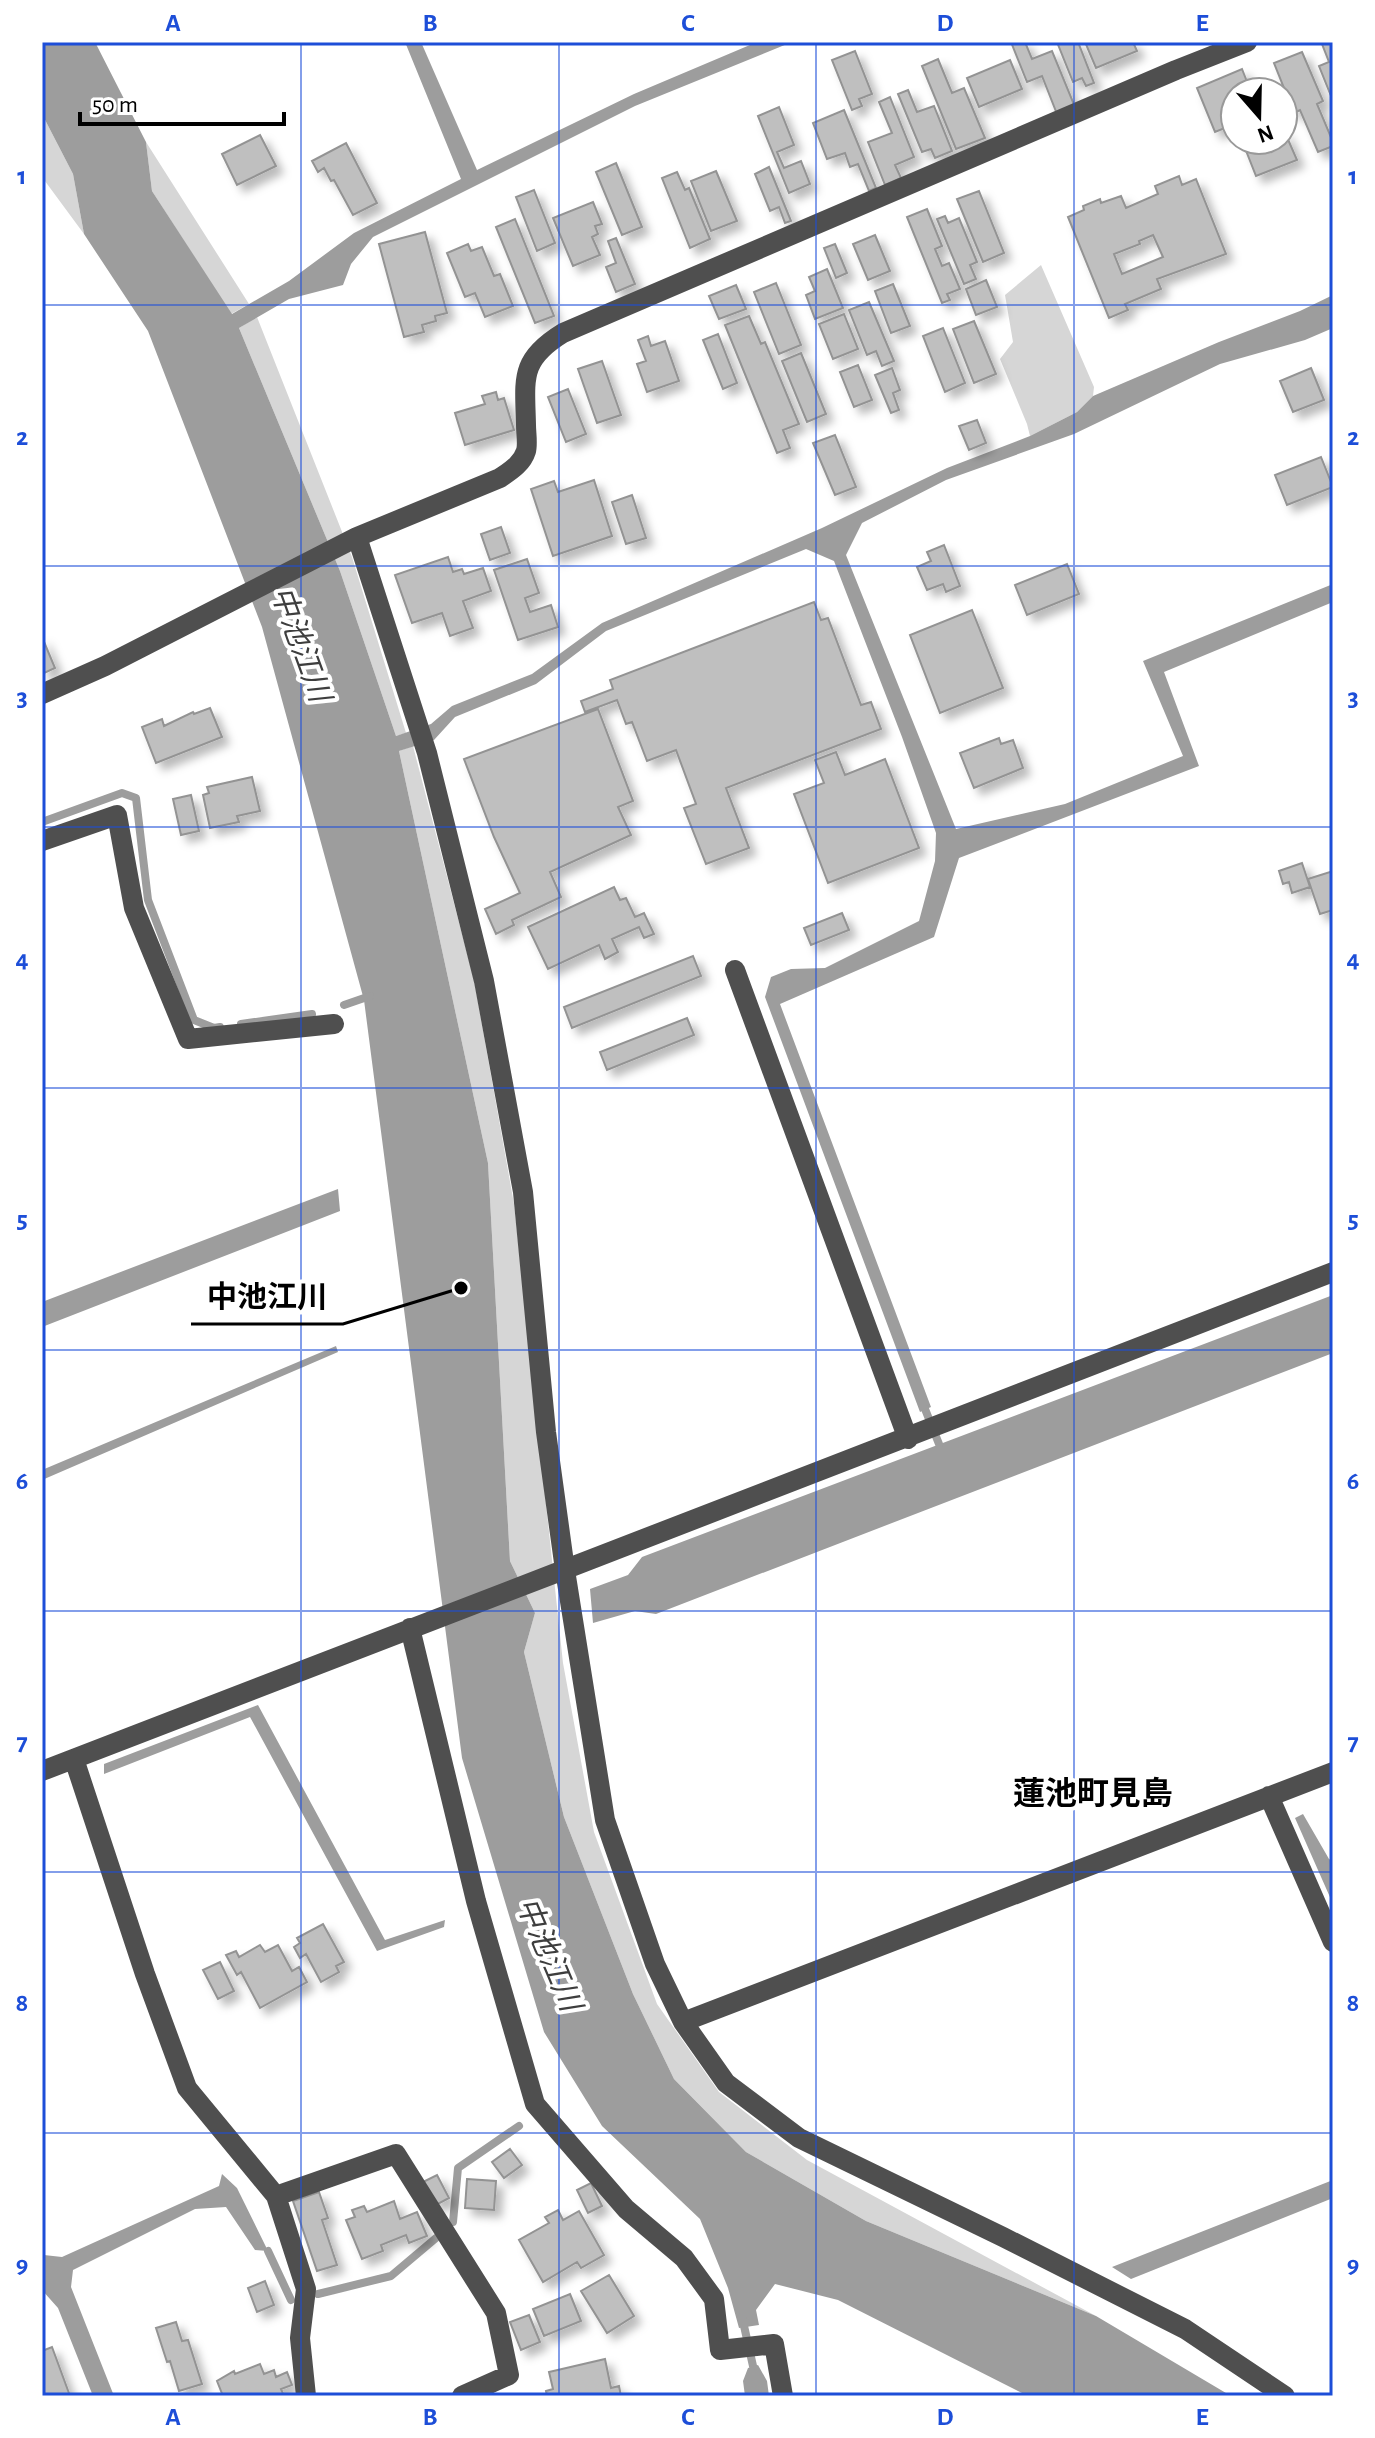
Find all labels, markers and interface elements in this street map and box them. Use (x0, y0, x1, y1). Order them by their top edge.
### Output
text: A (165, 10, 181, 36)
text: B (422, 10, 438, 36)
text: C (681, 10, 695, 36)
text: D (936, 10, 954, 36)
text: E (1195, 10, 1209, 36)
scale bar (80, 76, 284, 126)
north arrow (1219, 76, 1299, 156)
text: 50 m (92, 93, 138, 117)
text: N (1255, 121, 1276, 147)
text: 1 (17, 163, 27, 189)
text: 1 (1348, 163, 1358, 189)
text: 2 (16, 424, 28, 450)
text: 2 (1347, 424, 1359, 450)
water label: 中池江川 (265, 582, 338, 709)
text: 3 (16, 685, 28, 711)
text: 3 (1347, 685, 1359, 711)
text: 4 (15, 946, 29, 972)
text: 4 (1346, 946, 1360, 972)
text: 5 (16, 1207, 28, 1233)
text: 5 (1347, 1207, 1359, 1233)
callout: 中池江川 (191, 1270, 343, 1324)
text: 中池江川 (207, 1281, 327, 1313)
text: 6 (16, 1468, 28, 1494)
text: 6 (1347, 1468, 1359, 1494)
text: 7 (16, 1729, 28, 1755)
text: 7 (1347, 1729, 1359, 1755)
district label: 蓮池町見島 (1013, 1776, 1173, 1810)
water label: 中池江川 (511, 1893, 588, 2018)
text: 8 (16, 1990, 28, 2016)
text: 8 (1347, 1990, 1359, 2016)
text: 9 (16, 2252, 28, 2278)
text: 9 (1347, 2252, 1359, 2278)
text: A (165, 2404, 181, 2430)
text: B (422, 2404, 438, 2430)
text: C (681, 2404, 695, 2430)
text: D (936, 2404, 954, 2430)
text: E (1195, 2404, 1209, 2430)

